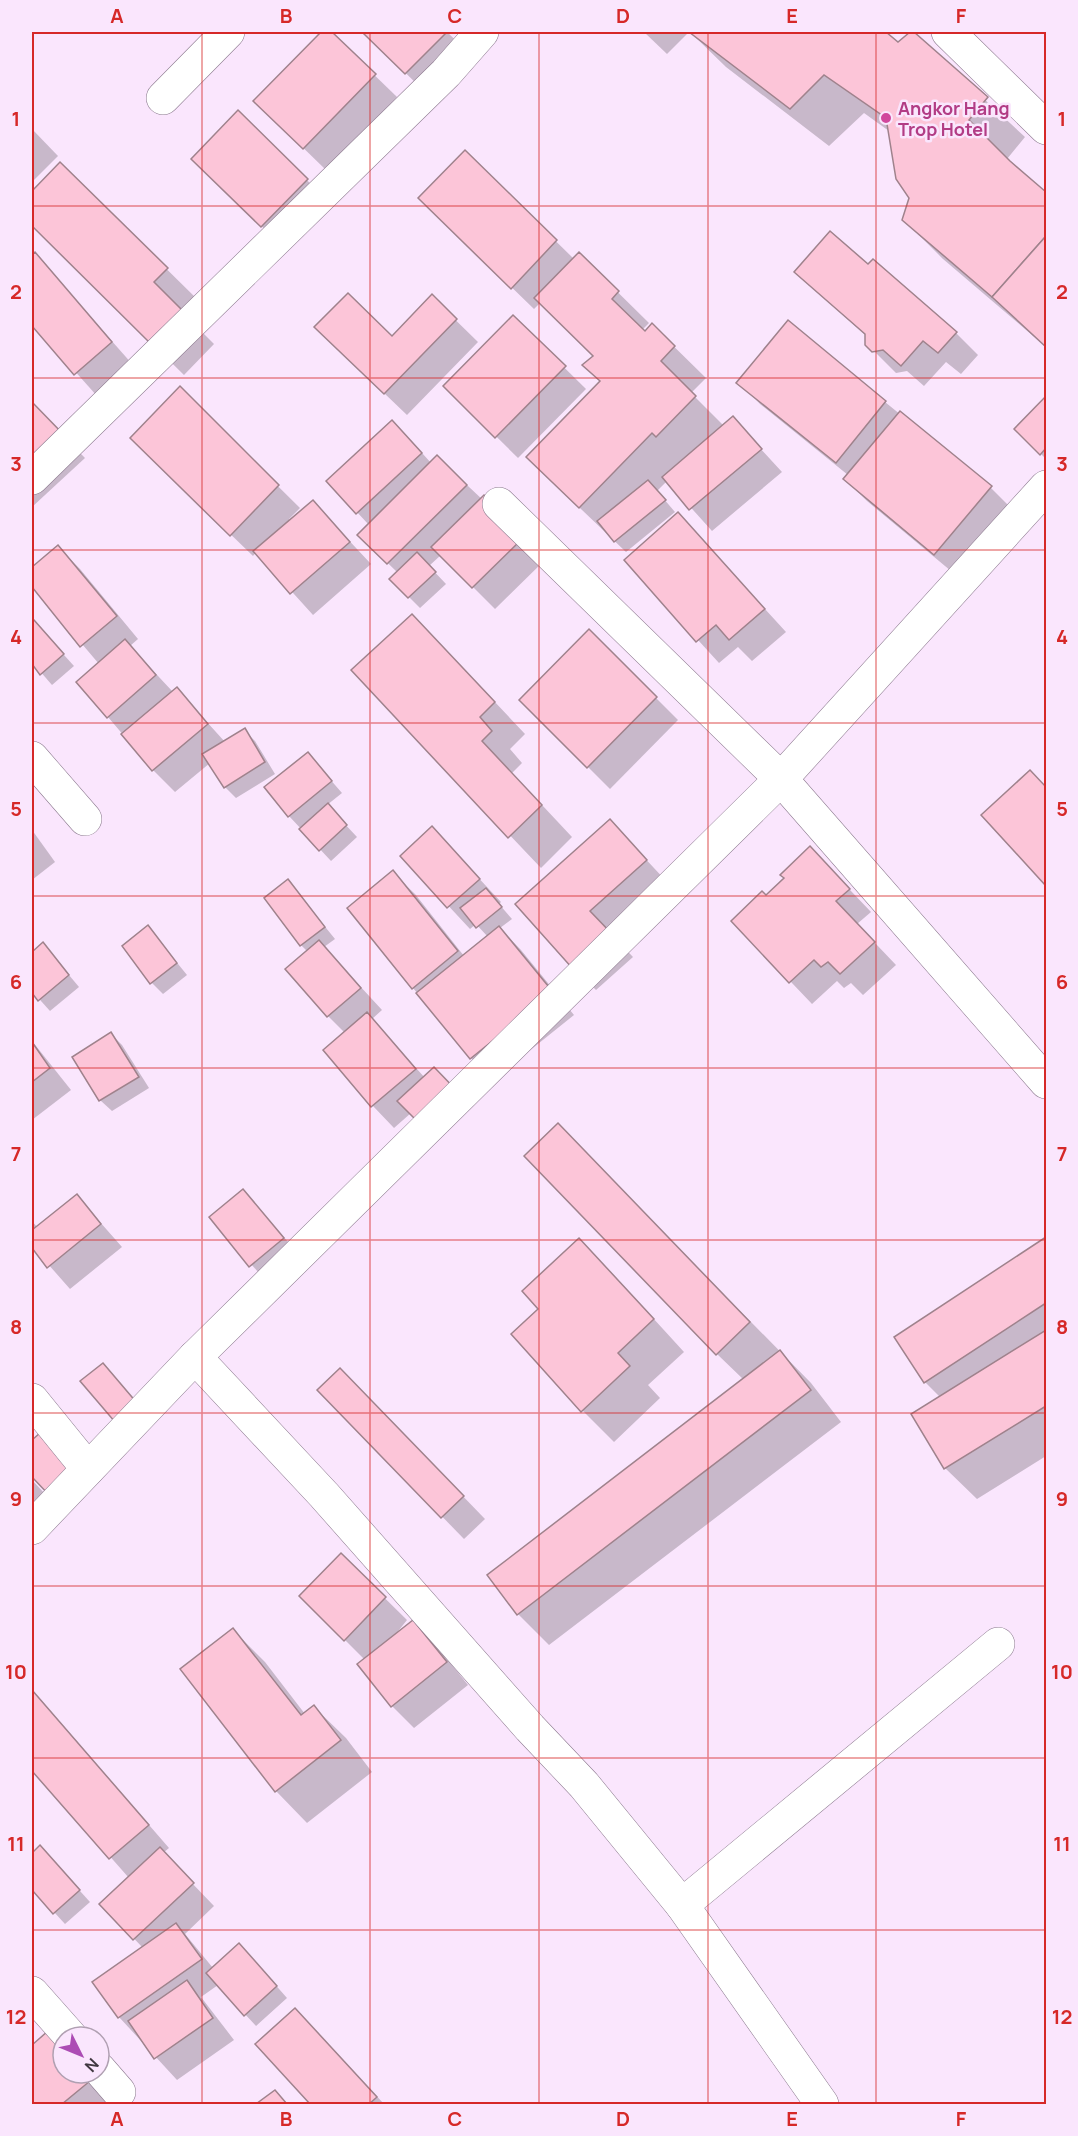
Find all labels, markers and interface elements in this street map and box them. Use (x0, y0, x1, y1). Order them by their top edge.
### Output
text: A (110, 2, 124, 29)
text: B (280, 2, 293, 29)
text: C (448, 2, 462, 29)
text: D (616, 2, 630, 29)
text: E (786, 2, 798, 29)
text: F (956, 2, 967, 29)
place label: Angkor Hang Trop Hotel (898, 96, 1010, 141)
text: 1 (12, 105, 20, 132)
text: 1 (1058, 105, 1066, 132)
marker: Angkor Hang Trop Hotel (879, 111, 893, 125)
text: 2 (10, 278, 22, 305)
text: 2 (1056, 278, 1068, 305)
text: 3 (10, 450, 22, 477)
text: 3 (1056, 450, 1068, 477)
text: 4 (10, 623, 22, 650)
text: 4 (1056, 623, 1068, 650)
text: 5 (10, 795, 22, 822)
text: 5 (1056, 795, 1068, 822)
text: 6 (10, 968, 22, 995)
text: 6 (1056, 968, 1068, 995)
text: 7 (11, 1140, 21, 1167)
text: 7 (1057, 1140, 1067, 1167)
text: 8 (10, 1313, 22, 1340)
text: 8 (1056, 1313, 1068, 1340)
text: 9 (10, 1485, 22, 1512)
text: 9 (1056, 1485, 1068, 1512)
text: 10 (5, 1658, 27, 1685)
text: 10 (1051, 1658, 1073, 1685)
text: 11 (7, 1830, 25, 1857)
text: 11 (1053, 1830, 1071, 1857)
text: 12 (6, 2003, 26, 2030)
text: 12 (1052, 2003, 1072, 2030)
north arrow (51, 2025, 111, 2085)
text: N (80, 2054, 104, 2077)
text: A (110, 2105, 124, 2132)
text: B (280, 2105, 293, 2132)
text: C (448, 2105, 462, 2132)
text: D (616, 2105, 630, 2132)
text: E (786, 2105, 798, 2132)
text: F (956, 2105, 967, 2132)

